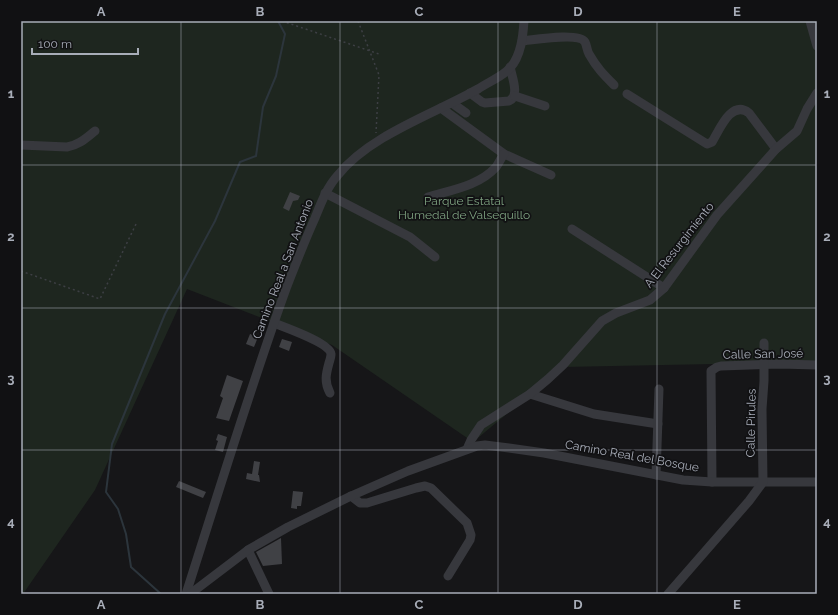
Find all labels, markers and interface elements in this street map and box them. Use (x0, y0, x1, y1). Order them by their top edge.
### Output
text: A (97, 4, 106, 19)
text: B (256, 4, 265, 19)
text: C (415, 4, 424, 19)
text: D (573, 4, 583, 19)
text: E (733, 4, 741, 19)
scale bar (32, 30, 138, 56)
text: 100 m (38, 37, 72, 51)
text: 1 (8, 86, 15, 101)
text: 1 (824, 86, 831, 101)
park label: Parque Estatal Humedal de Valsequillo (398, 194, 530, 222)
street label: Camino Real a San Antonio (250, 197, 316, 341)
street label: A El Resurgimiento (641, 200, 717, 290)
text: 2 (7, 229, 15, 244)
text: 2 (823, 229, 831, 244)
street label: Calle San José (723, 346, 803, 362)
text: 3 (7, 371, 15, 386)
text: 3 (823, 371, 831, 386)
street label: Calle Pirules (743, 388, 759, 458)
street label: Camino Real del Bosque (564, 437, 700, 475)
text: 4 (7, 514, 15, 529)
text: 4 (823, 514, 831, 529)
text: A (97, 597, 106, 612)
text: B (256, 597, 265, 612)
text: C (415, 597, 424, 612)
text: D (573, 597, 583, 612)
text: E (733, 597, 741, 612)

